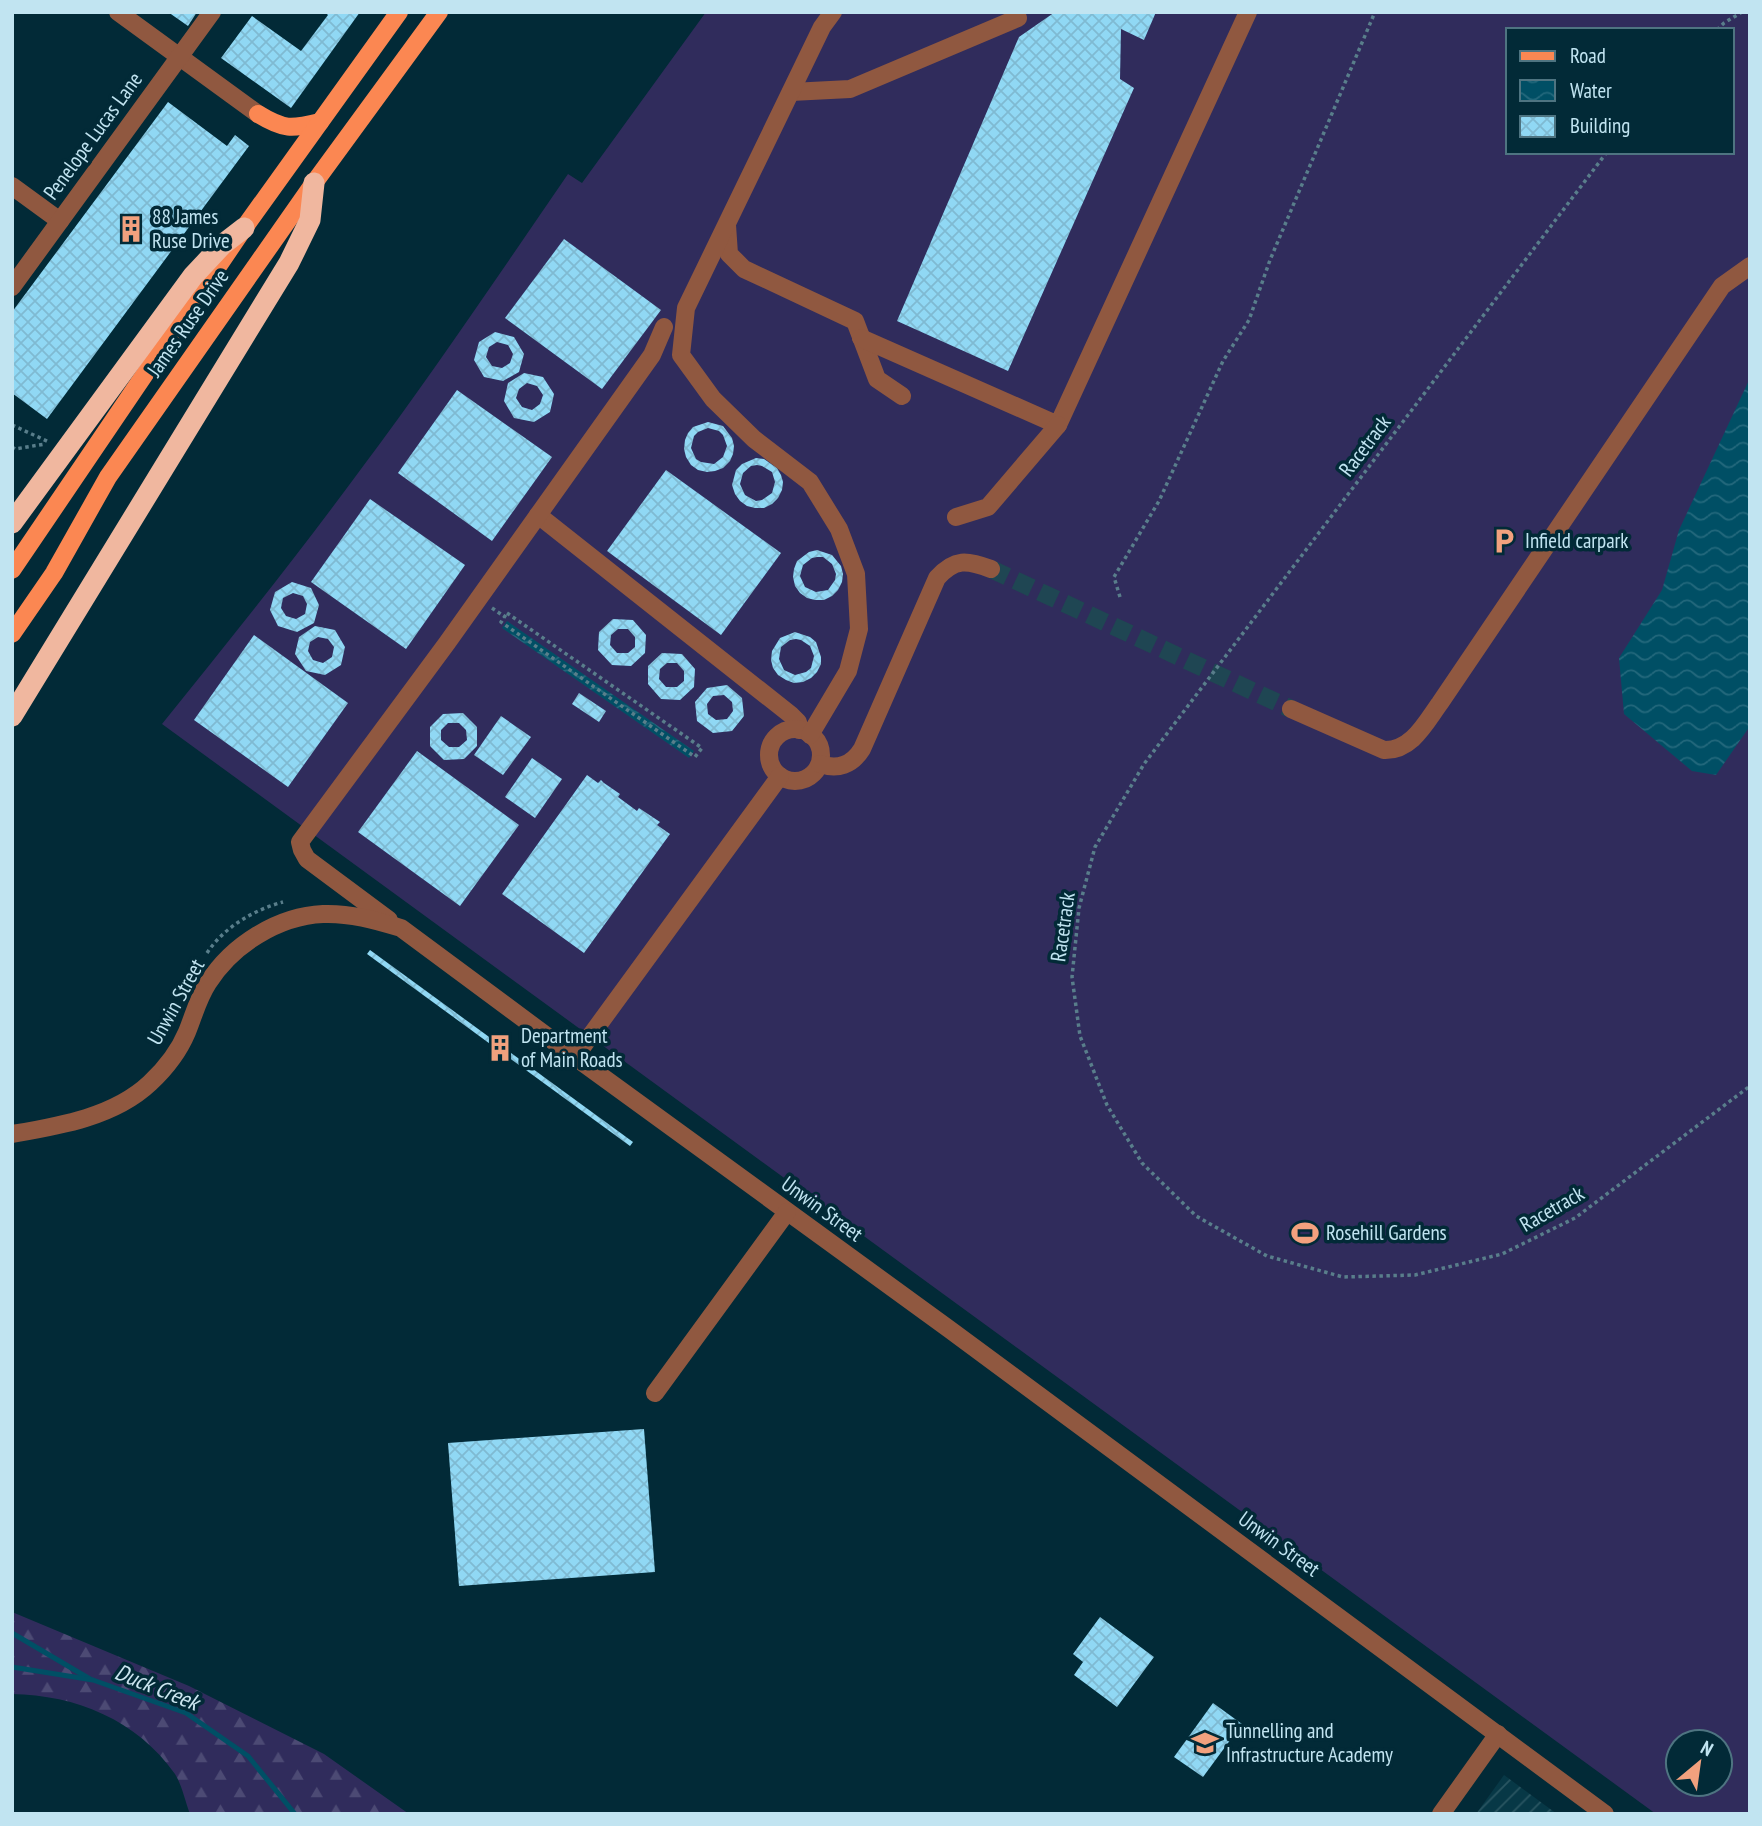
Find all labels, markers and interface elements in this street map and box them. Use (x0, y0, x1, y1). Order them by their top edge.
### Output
legend (1506, 28, 1734, 154)
text: Road (1570, 42, 1606, 69)
street label: Penelope Lucas Lane (37, 67, 148, 205)
text: Water (1570, 77, 1612, 104)
text: Building (1570, 112, 1630, 139)
place label: 88 James Ruse Drive (152, 203, 230, 254)
building icon: 88 James Ruse Drive (116, 214, 146, 244)
street label: James Ruse Drive (140, 264, 234, 382)
street label: Racetrack (1333, 410, 1396, 482)
parking icon: Infield carpark (1489, 526, 1519, 556)
place label: Infield carpark (1525, 527, 1628, 554)
street label: Racetrack (1044, 890, 1081, 963)
street label: Unwin Street (141, 954, 210, 1050)
place label: Department of Main Roads (521, 1022, 623, 1073)
building icon: Department of Main Roads (485, 1033, 515, 1063)
street label: Unwin Street (776, 1170, 869, 1247)
street label: Racetrack (1515, 1179, 1589, 1238)
sports icon: Rosehill Gardens (1290, 1218, 1320, 1248)
place label: Rosehill Gardens (1326, 1219, 1447, 1246)
street label: Unwin Street (1233, 1505, 1326, 1582)
water label: Duck Creek (111, 1657, 206, 1718)
place label: Tunnelling and Infrastructure Academy (1226, 1717, 1393, 1768)
school or university icon: Tunnelling and Infrastructure Academy (1190, 1728, 1220, 1758)
north arrow (1664, 1728, 1734, 1798)
text: N (1697, 1735, 1718, 1761)

